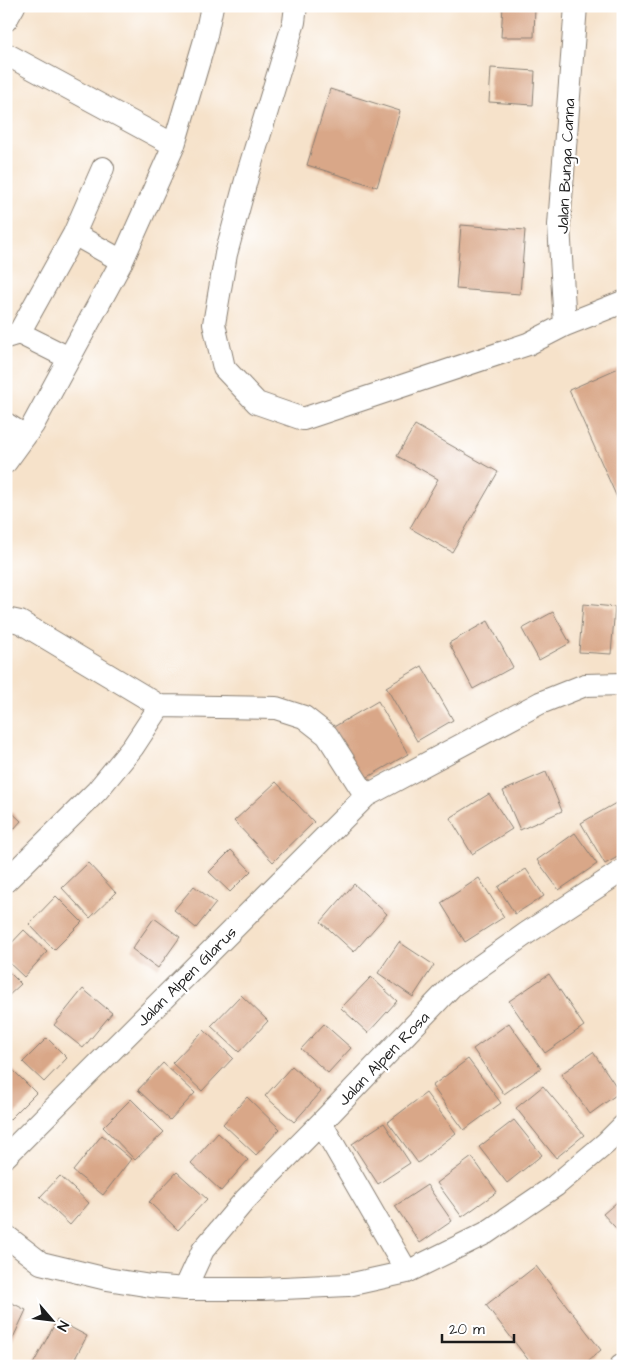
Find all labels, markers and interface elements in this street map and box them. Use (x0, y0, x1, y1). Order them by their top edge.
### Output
street label: Jalan Bunga Canna (551, 98, 582, 234)
street label: Jalan Alpen Glarus (132, 922, 242, 1032)
street label: Jalan Alpen Rosa (333, 1007, 434, 1111)
north arrow (28, 1294, 78, 1344)
scale bar (442, 1312, 514, 1344)
text: N (52, 1317, 73, 1334)
text: 20 m (449, 1319, 485, 1340)

